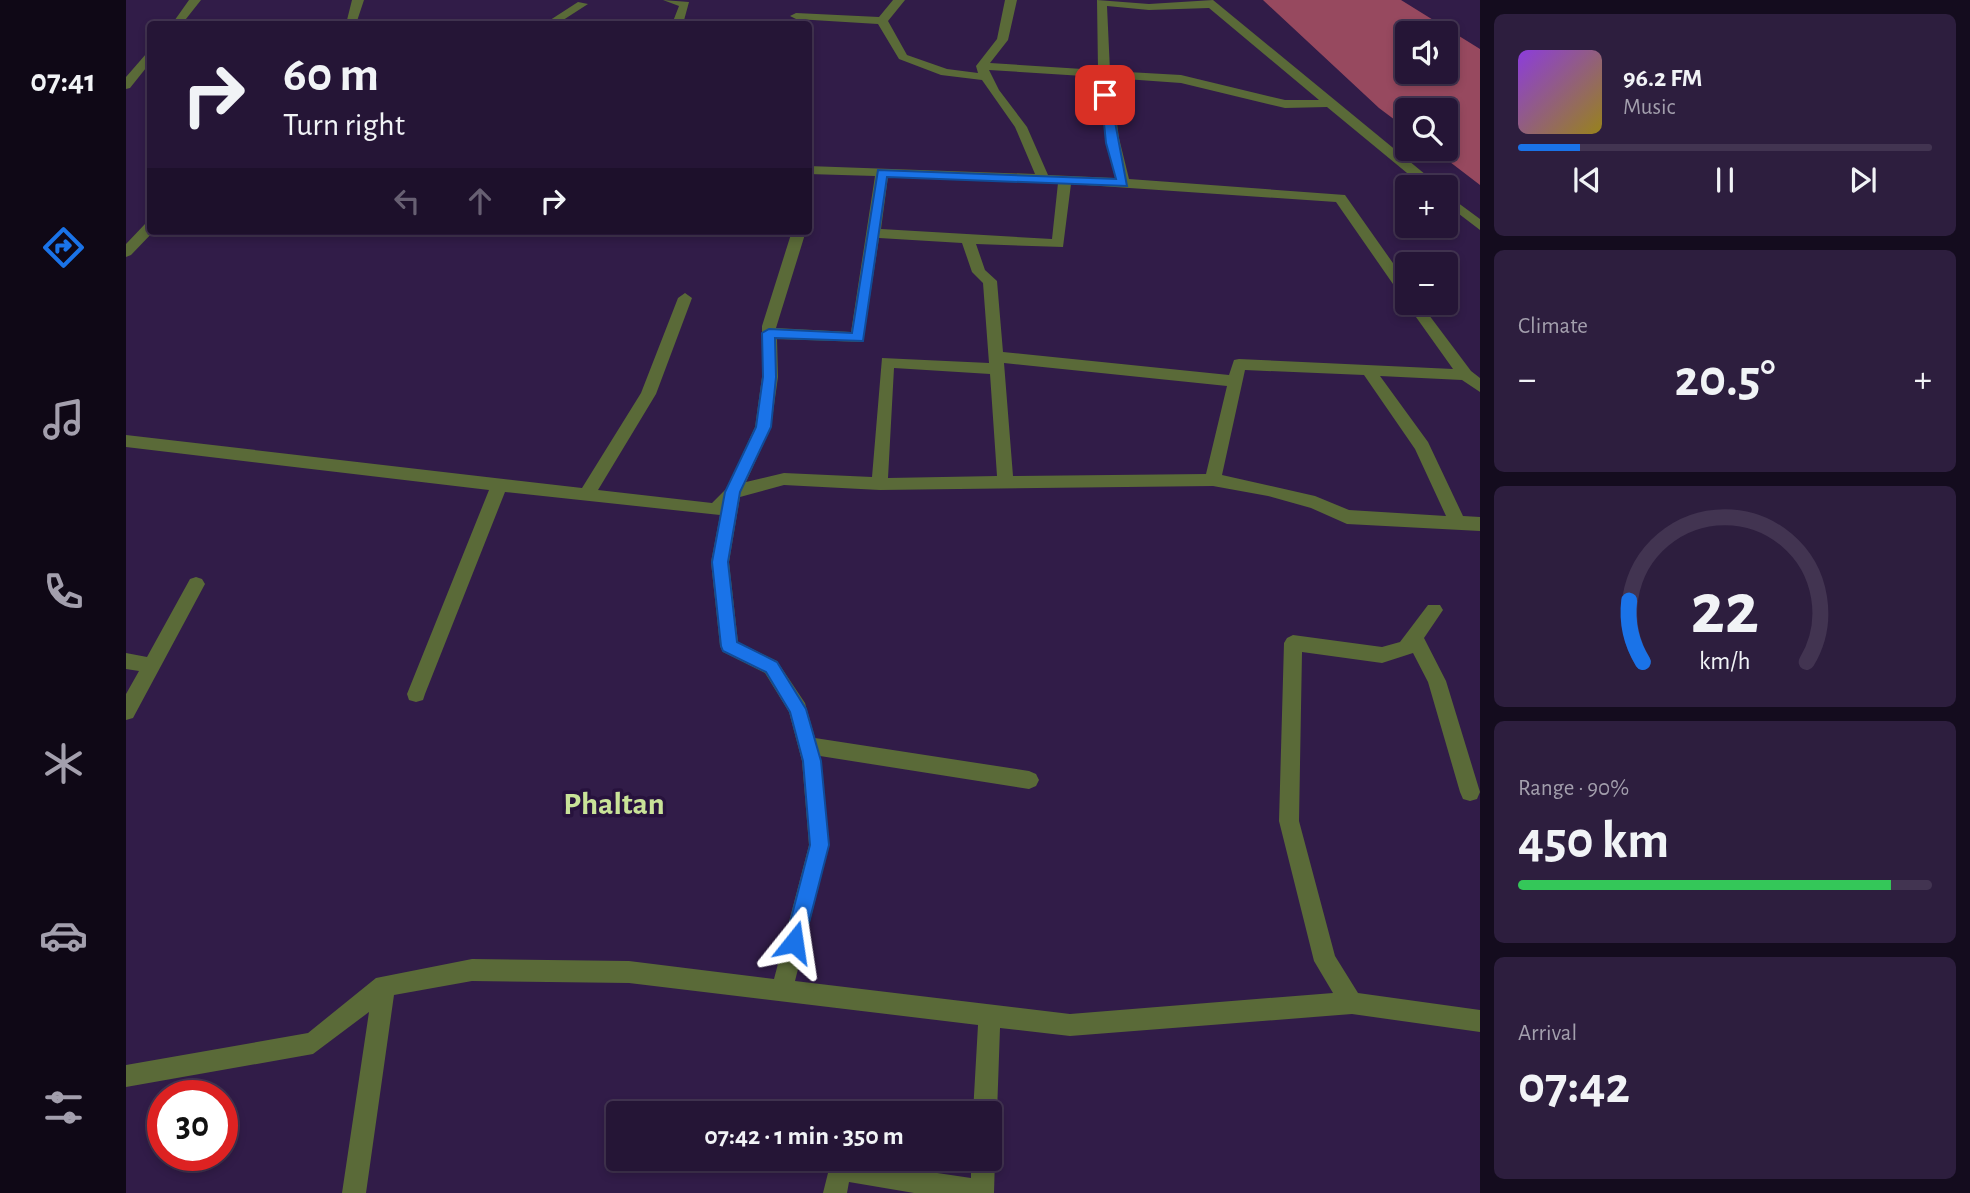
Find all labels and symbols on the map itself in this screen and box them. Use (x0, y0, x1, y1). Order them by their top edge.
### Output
pin (1075, 65, 1135, 125)
district label: Phaltan (563, 788, 665, 820)
position arrow (757, 905, 831, 979)
speed limit sign: 30 (147, 1080, 238, 1171)

